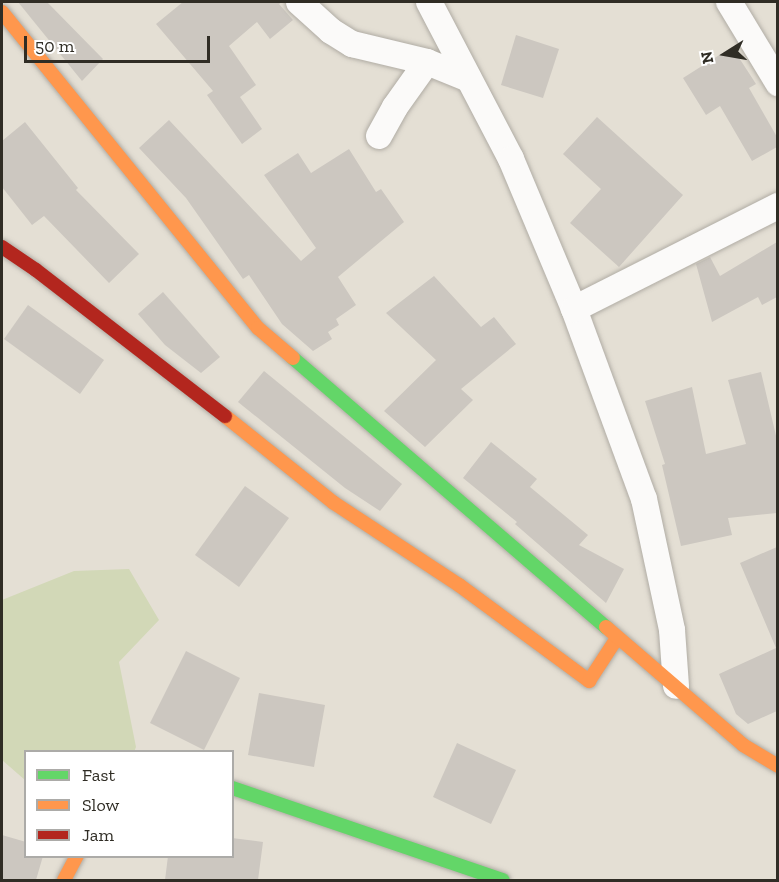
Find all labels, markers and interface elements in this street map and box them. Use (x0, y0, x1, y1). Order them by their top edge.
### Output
scale bar (27, 24, 213, 62)
north arrow (695, 24, 755, 84)
text: 50 m (35, 35, 74, 57)
text: N (696, 50, 717, 65)
legend (24, 750, 234, 858)
text: Fast (82, 764, 115, 786)
text: Slow (82, 794, 119, 816)
text: Jam (82, 824, 114, 846)

